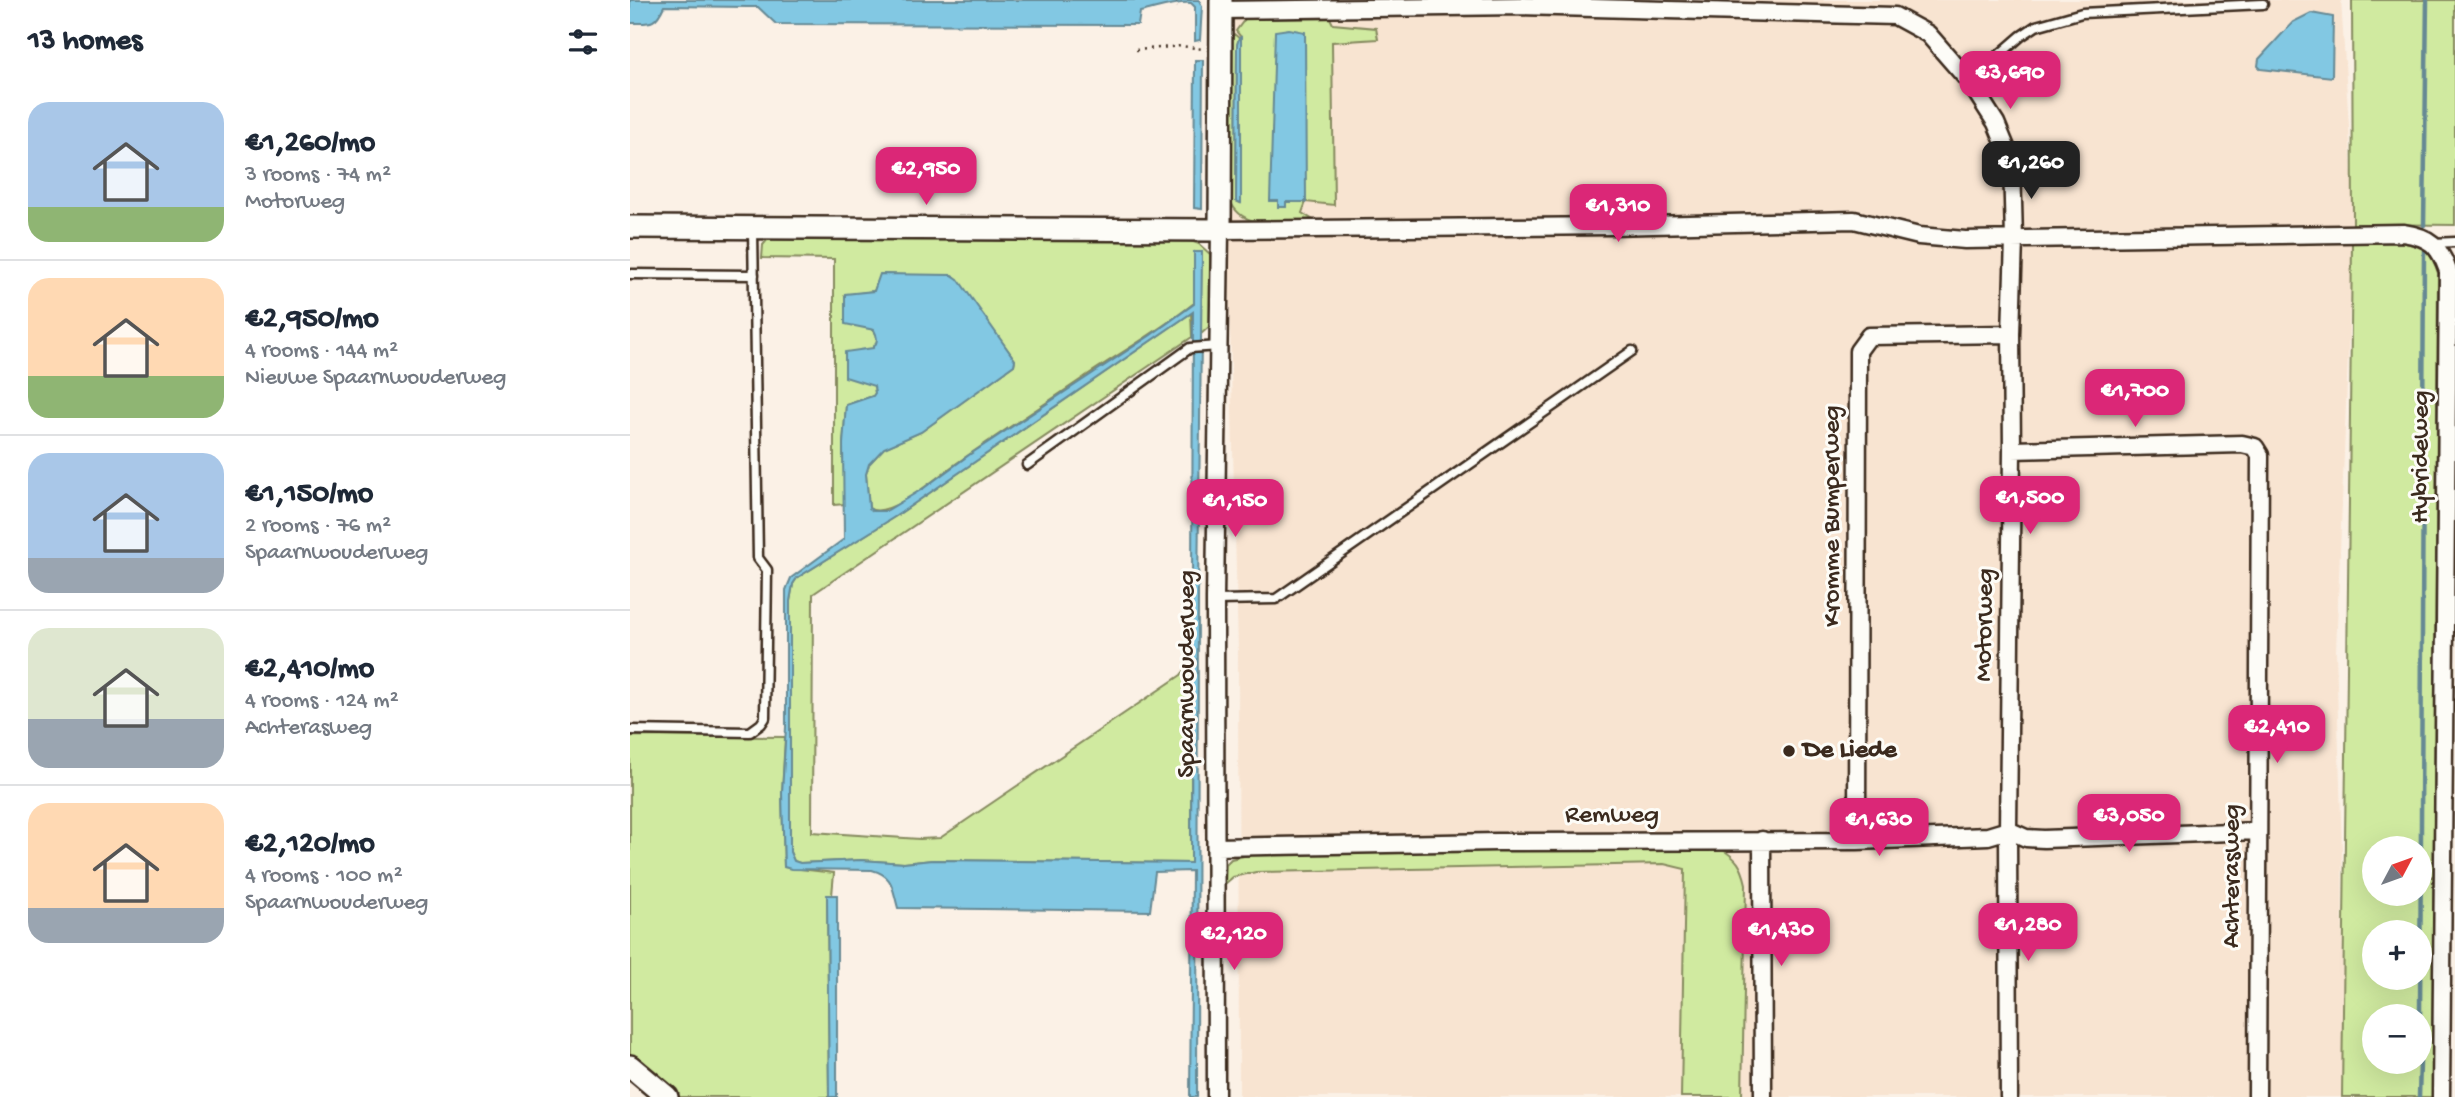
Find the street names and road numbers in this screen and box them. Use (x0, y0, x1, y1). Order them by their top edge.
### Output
street label: Hybrideweg (2407, 390, 2438, 524)
street label: Kromme Bumperweg (1818, 405, 1849, 627)
street label: Motorweg (1970, 568, 2002, 682)
street label: Spaarnwouderweg (1173, 570, 1204, 778)
street label: Remweg (1565, 801, 1659, 832)
street label: Achterasweg (2218, 804, 2249, 948)

